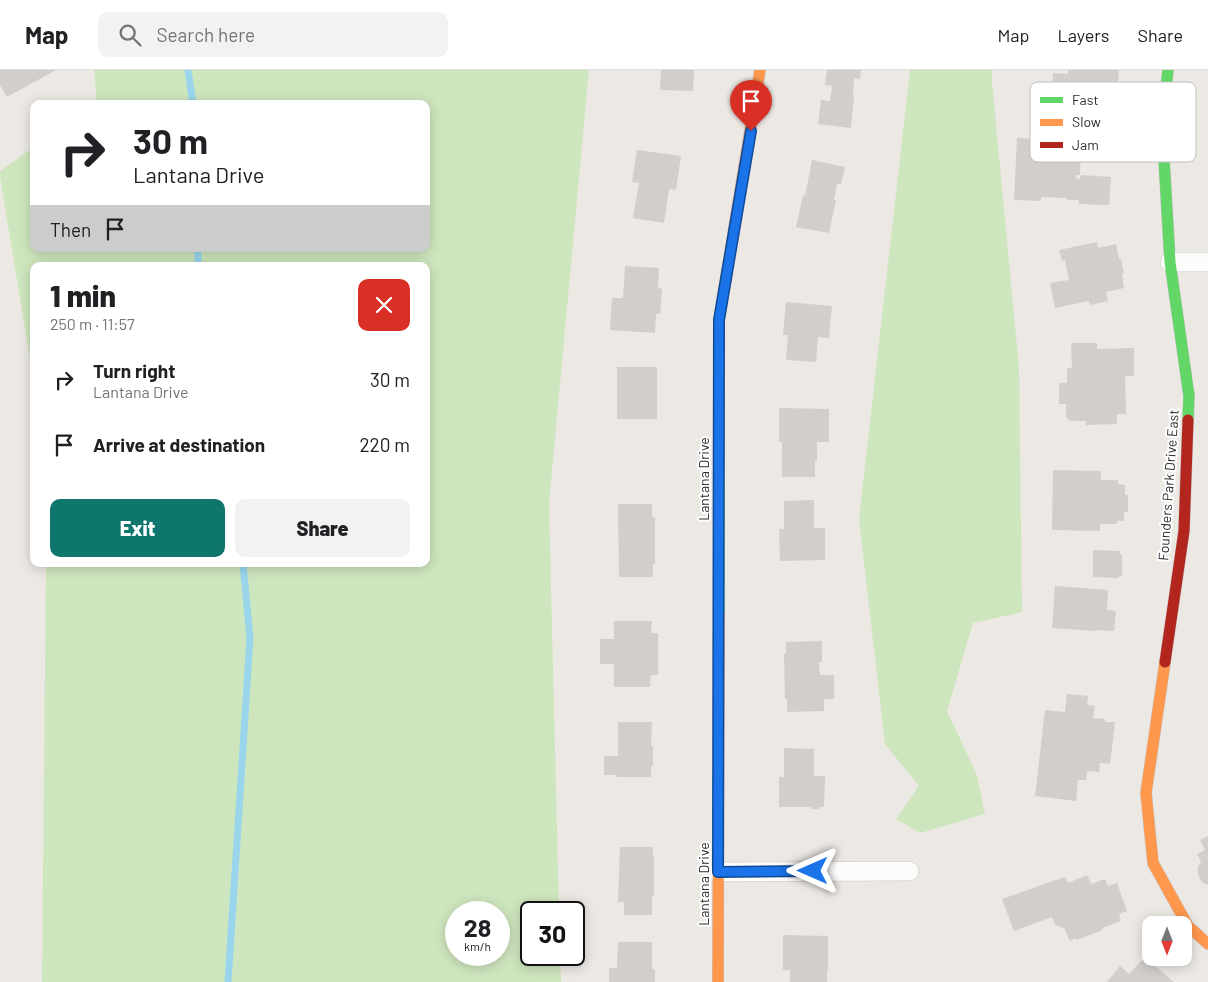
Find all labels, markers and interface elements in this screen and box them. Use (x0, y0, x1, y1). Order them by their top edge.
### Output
search box (98, 12, 448, 57)
text: Map (25, 20, 68, 49)
icon: search (116, 21, 144, 49)
text: Search here (156, 23, 255, 46)
text: Map (997, 24, 1029, 46)
text: Layers (1057, 24, 1110, 46)
text: Share (1138, 24, 1183, 46)
pin (730, 80, 772, 131)
legend (1030, 82, 1196, 162)
icon: arrive (737, 87, 765, 115)
text: Fast (1072, 91, 1098, 108)
text: Slow (1072, 113, 1101, 130)
text: 30 m (133, 119, 208, 161)
icon: right (50, 120, 115, 185)
text: Jam (1072, 136, 1099, 153)
text: Lantana Drive (133, 161, 264, 187)
icon: arrive (101, 215, 129, 243)
text: Then (50, 218, 91, 241)
text: 1 min (50, 277, 116, 313)
button: close (358, 279, 410, 331)
text: 250 m · 11:57 (50, 314, 135, 333)
text: Turn right (93, 359, 175, 382)
icon: right (50, 366, 78, 394)
text: 30 m (370, 368, 410, 391)
text: Lantana Drive (93, 382, 189, 401)
street label: Founders Park Drive East (1154, 409, 1182, 561)
icon: arrive (50, 431, 78, 459)
text: Arrive at destination (93, 433, 265, 456)
text: 220 m (359, 433, 410, 456)
street label: Lantana Drive (695, 437, 712, 521)
button: Exit (50, 499, 225, 557)
button: Share (235, 499, 410, 557)
street label: Lantana Drive (695, 842, 712, 926)
position arrow (786, 844, 838, 896)
speed limit sign: 30 (520, 901, 585, 966)
text: 28 (464, 912, 491, 942)
north arrow (1142, 916, 1192, 966)
map controls (1142, 916, 1192, 966)
text: km/h (464, 939, 491, 953)

